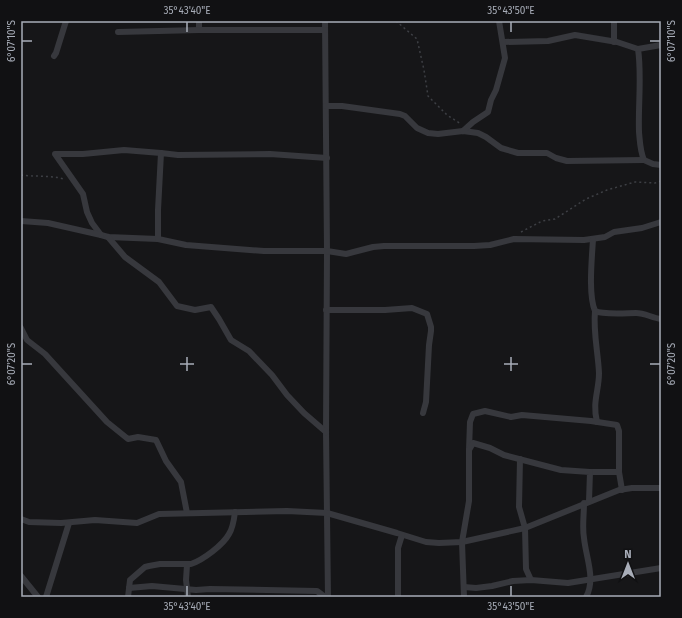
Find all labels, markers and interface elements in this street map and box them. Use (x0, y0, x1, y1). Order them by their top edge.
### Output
text: 35°43'40"E (163, 5, 211, 17)
text: 35°43'50"E (487, 5, 535, 17)
text: 6°07'10"S (6, 20, 18, 62)
text: 6°07'10"S (666, 20, 678, 62)
text: 6°07'20"S (6, 342, 18, 385)
text: 6°07'20"S (666, 342, 678, 385)
north arrow (608, 544, 648, 584)
text: N (624, 548, 632, 561)
text: 35°43'40"E (163, 601, 211, 613)
text: 35°43'50"E (487, 601, 535, 613)

